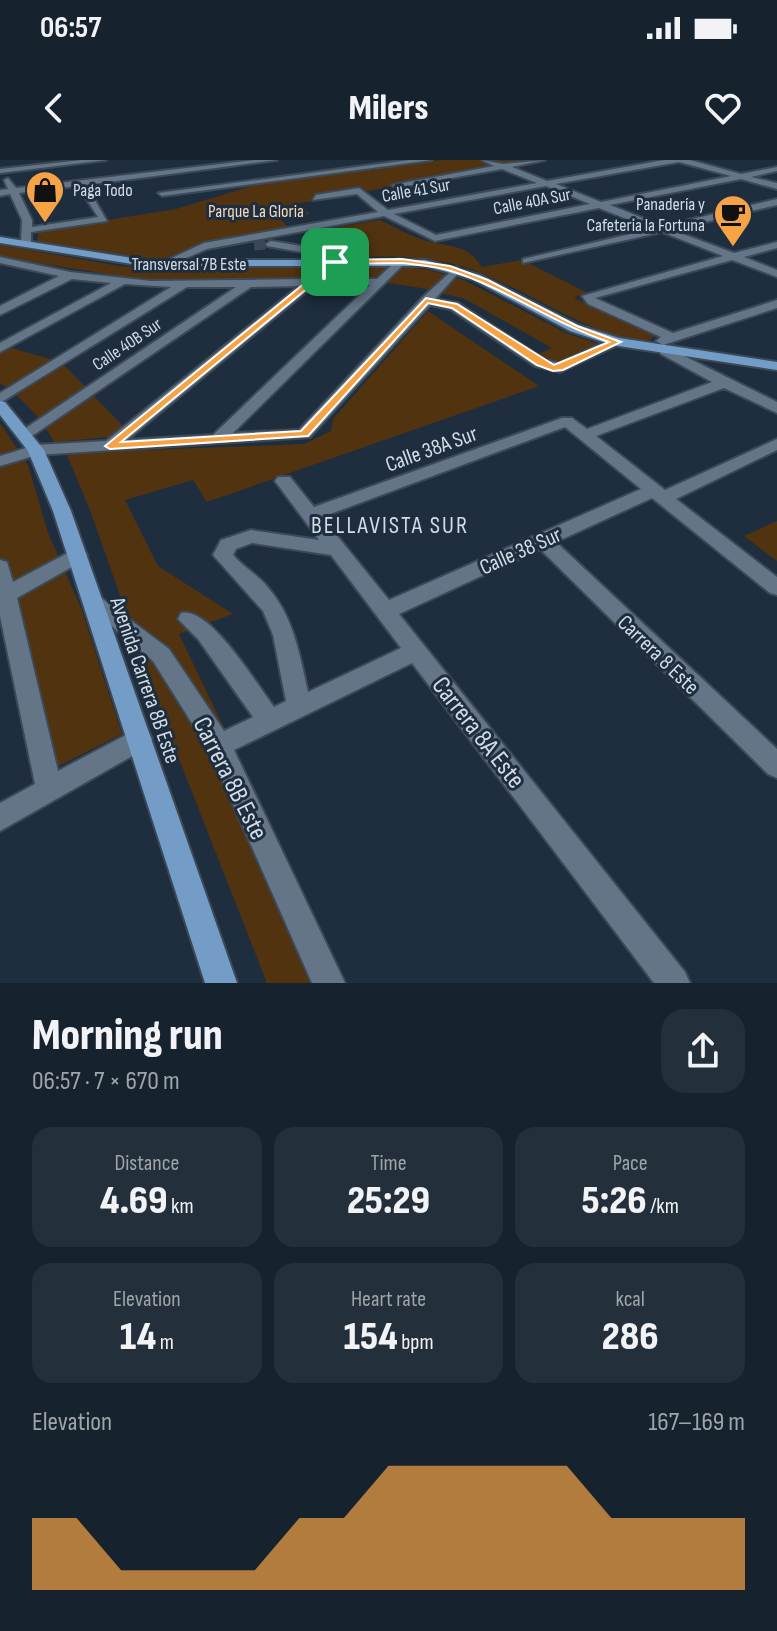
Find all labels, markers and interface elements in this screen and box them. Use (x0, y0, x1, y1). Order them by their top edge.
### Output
text: 06:57 (40, 10, 101, 46)
icon: back (32, 86, 76, 130)
icon: heart (701, 86, 745, 130)
text: Milers (349, 87, 428, 130)
shop icon: Paga Todo (24, 169, 66, 224)
street label: Calle 41 Sur (380, 174, 452, 207)
place label: Paga Todo (73, 180, 133, 201)
street label: Calle 40A Sur (492, 184, 573, 219)
cafe icon: Panadería y Cafeteria la Fortuna (712, 193, 754, 248)
place label: Panadería y Cafeteria la Fortuna (587, 194, 705, 236)
park label: Parque La Gloria (208, 201, 304, 222)
pin (301, 228, 369, 296)
icon: arrive (313, 240, 357, 284)
street label: Transversal 7B Este (131, 254, 247, 275)
street label: Calle 40B Sur (89, 314, 166, 375)
street label: Calle 38A Sur (382, 420, 481, 479)
district label: BELLAVISTA SUR (311, 511, 469, 540)
street label: Calle 38 Sur (476, 521, 566, 581)
street label: Avenida Carrera 8B Este (103, 593, 186, 767)
street label: Carrera 8 Este (611, 609, 704, 701)
street label: Carrera 8A Este (425, 671, 531, 795)
street label: Carrera 8B Este (186, 712, 274, 845)
text: Morning run (32, 1009, 223, 1062)
button: share (661, 1009, 745, 1093)
text: 06:57 · 7 × 670 m (32, 1066, 180, 1097)
text: Distance (114, 1150, 179, 1177)
text: Time (370, 1150, 406, 1177)
text: Pace (613, 1150, 648, 1177)
text: 4.69 (100, 1177, 168, 1225)
text: 25:29 (347, 1177, 430, 1225)
text: 5:26 (582, 1177, 647, 1225)
text: km (168, 1193, 194, 1220)
text: /km (647, 1193, 679, 1220)
text: Elevation (113, 1286, 181, 1313)
text: Heart rate (351, 1286, 426, 1313)
text: kcal (616, 1286, 645, 1313)
text: 14 (120, 1313, 156, 1361)
text: 154 (343, 1313, 398, 1361)
text: 286 (602, 1313, 659, 1361)
text: m (156, 1329, 174, 1356)
text: bpm (398, 1329, 434, 1356)
text: Elevation (32, 1407, 112, 1438)
text: 167–169 m (648, 1407, 745, 1438)

